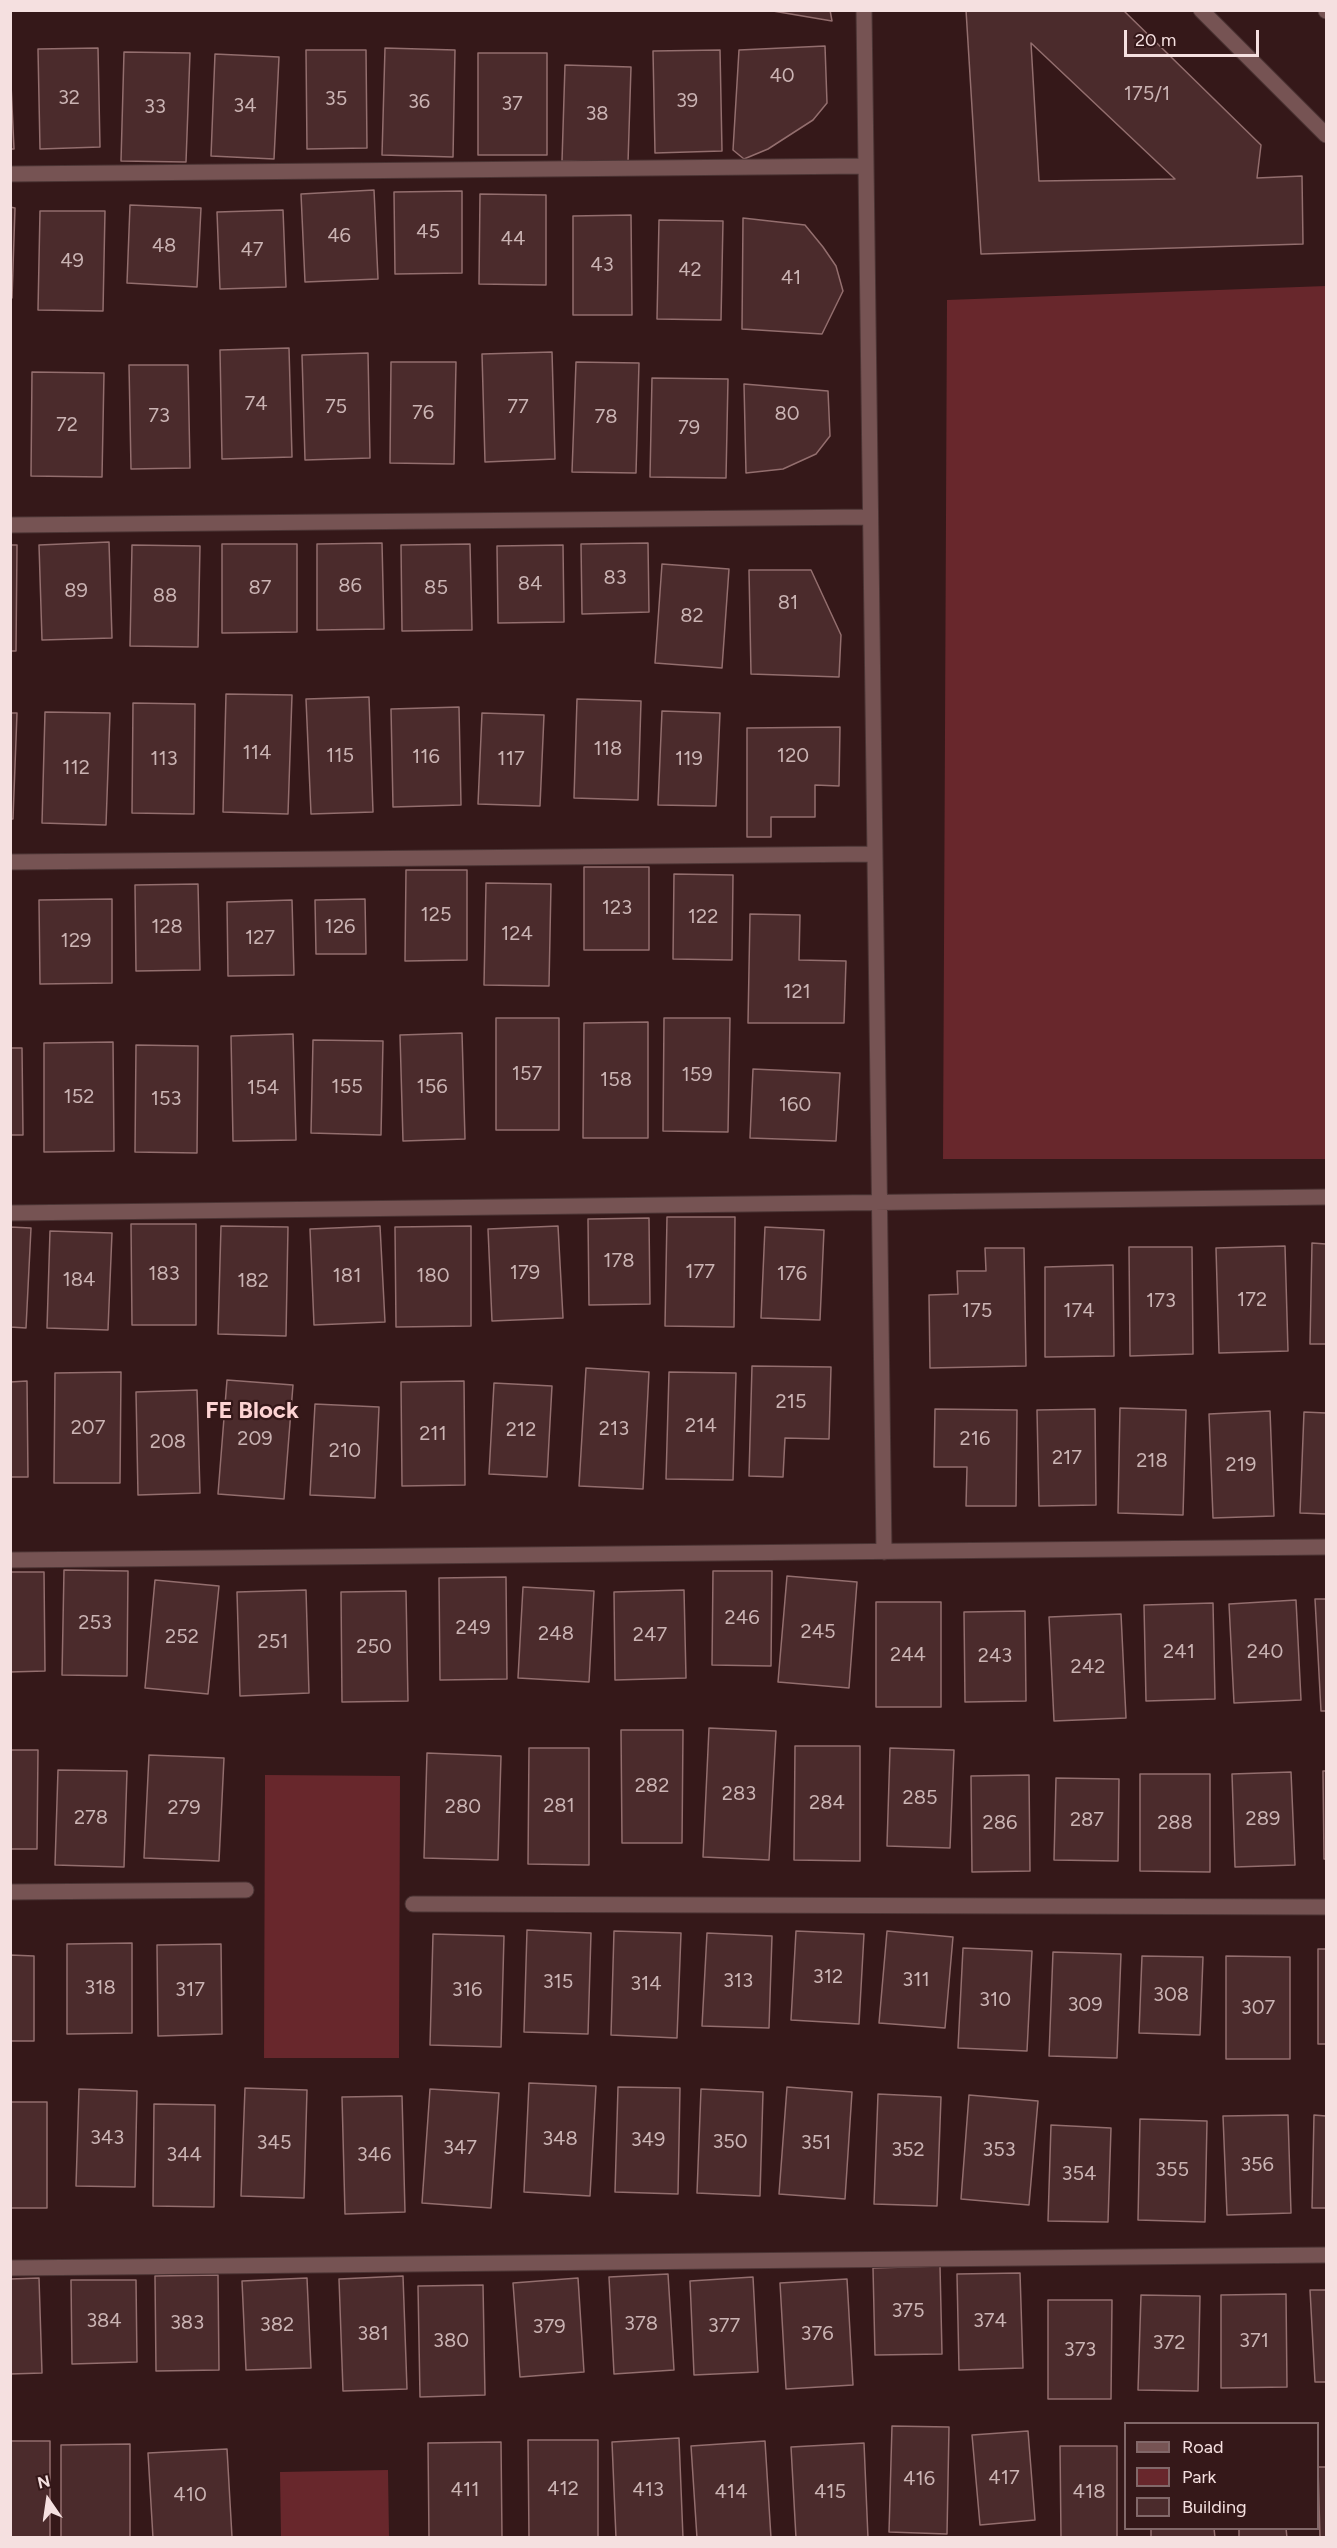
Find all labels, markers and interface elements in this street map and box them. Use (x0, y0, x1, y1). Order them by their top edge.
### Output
scale bar (1127, 18, 1262, 56)
text: 20 m (1135, 29, 1176, 51)
house number: 40 (769, 64, 795, 88)
house number: 175/1 (1124, 82, 1170, 106)
house number: 32 (58, 86, 80, 110)
house number: 35 (325, 87, 347, 111)
house number: 39 (676, 89, 698, 113)
house number: 36 (408, 90, 430, 114)
house number: 37 (501, 92, 523, 116)
house number: 34 (233, 94, 257, 118)
house number: 33 (144, 95, 166, 119)
house number: 38 (585, 102, 609, 126)
house number: 45 (416, 220, 440, 244)
house number: 46 (327, 224, 351, 248)
house number: 44 (501, 227, 525, 251)
house number: 48 (152, 234, 176, 258)
house number: 47 (240, 238, 264, 262)
house number: 49 (60, 249, 84, 273)
house number: 43 (590, 253, 614, 277)
house number: 42 (678, 258, 702, 282)
house number: 41 (781, 266, 801, 290)
house number: 74 (244, 392, 268, 416)
house number: 75 (325, 395, 347, 419)
house number: 77 (507, 395, 529, 419)
house number: 76 (412, 401, 434, 425)
house number: 80 (774, 402, 800, 426)
house number: 73 (148, 404, 170, 428)
house number: 78 (594, 405, 618, 429)
house number: 72 (56, 413, 78, 437)
house number: 79 (678, 416, 700, 440)
house number: 83 (603, 566, 627, 590)
house number: 84 (518, 572, 542, 596)
house number: 86 (338, 574, 362, 598)
house number: 87 (248, 576, 272, 600)
house number: 85 (424, 576, 448, 600)
house number: 89 (64, 579, 88, 603)
house number: 88 (153, 584, 177, 608)
house number: 81 (778, 591, 798, 615)
house number: 82 (680, 604, 704, 628)
house number: 118 (594, 737, 622, 761)
house number: 114 (243, 741, 271, 765)
house number: 115 (326, 744, 354, 768)
house number: 120 (777, 744, 809, 768)
house number: 116 (412, 745, 440, 769)
house number: 113 (150, 747, 178, 771)
house number: 117 (497, 747, 525, 771)
house number: 119 (675, 747, 703, 771)
house number: 112 (62, 756, 90, 780)
house number: 123 (602, 896, 632, 920)
house number: 125 (421, 903, 451, 927)
house number: 122 (688, 905, 718, 929)
house number: 128 (151, 915, 183, 939)
house number: 126 (325, 915, 355, 939)
house number: 124 (501, 922, 533, 946)
house number: 127 (245, 926, 275, 950)
house number: 129 (61, 929, 91, 953)
house number: 121 (783, 980, 811, 1004)
house number: 157 (512, 1062, 542, 1086)
house number: 159 (681, 1063, 713, 1087)
house number: 158 (600, 1068, 632, 1092)
house number: 155 (331, 1075, 363, 1099)
house number: 156 (416, 1075, 448, 1099)
house number: 154 (247, 1076, 279, 1100)
house number: 152 (64, 1085, 94, 1109)
house number: 153 (151, 1087, 181, 1111)
house number: 160 (779, 1093, 811, 1117)
house number: 178 (603, 1249, 635, 1273)
house number: 177 (685, 1260, 715, 1284)
house number: 179 (510, 1261, 540, 1285)
house number: 183 (148, 1262, 180, 1286)
house number: 176 (777, 1262, 807, 1286)
house number: 181 (333, 1264, 361, 1288)
house number: 180 (416, 1264, 450, 1288)
house number: 184 (63, 1268, 95, 1292)
house number: 182 (237, 1269, 269, 1293)
house number: 172 (1237, 1288, 1267, 1312)
house number: 173 (1146, 1289, 1176, 1313)
house number: 175 (962, 1299, 992, 1323)
house number: 174 (1063, 1299, 1095, 1323)
house number: 215 (776, 1390, 806, 1414)
district label: FE Block (205, 1397, 299, 1425)
house number: 214 (685, 1414, 717, 1438)
house number: 207 (71, 1416, 105, 1440)
house number: 213 (599, 1417, 629, 1441)
house number: 212 (506, 1418, 536, 1442)
house number: 211 (419, 1422, 447, 1446)
house number: 209 (237, 1427, 273, 1451)
house number: 216 (960, 1427, 990, 1451)
house number: 208 (150, 1430, 186, 1454)
house number: 210 (329, 1439, 361, 1463)
house number: 217 (1052, 1446, 1082, 1470)
house number: 218 (1136, 1449, 1168, 1473)
house number: 219 (1226, 1453, 1256, 1477)
house number: 246 (725, 1606, 759, 1630)
house number: 253 (78, 1611, 112, 1635)
house number: 249 (456, 1616, 490, 1640)
house number: 245 (800, 1620, 836, 1644)
house number: 248 (538, 1622, 574, 1646)
house number: 247 (633, 1623, 667, 1647)
house number: 252 (165, 1625, 199, 1649)
house number: 251 (258, 1630, 288, 1654)
house number: 250 (356, 1635, 392, 1659)
house number: 241 (1163, 1640, 1195, 1664)
house number: 240 (1247, 1640, 1283, 1664)
house number: 244 (890, 1643, 926, 1667)
house number: 243 (978, 1644, 1012, 1668)
house number: 242 (1071, 1655, 1105, 1679)
house number: 282 (635, 1774, 669, 1798)
house number: 283 (722, 1782, 756, 1806)
house number: 285 (903, 1786, 937, 1810)
house number: 284 (809, 1791, 845, 1815)
house number: 281 (543, 1794, 575, 1818)
house number: 280 (445, 1795, 481, 1819)
house number: 279 (167, 1796, 201, 1820)
house number: 278 (74, 1806, 108, 1830)
house number: 289 (1246, 1807, 1280, 1831)
house number: 287 (1070, 1808, 1104, 1832)
house number: 286 (983, 1811, 1017, 1835)
house number: 288 (1157, 1811, 1193, 1835)
house number: 312 (813, 1965, 843, 1989)
house number: 311 (902, 1968, 930, 1992)
house number: 313 (723, 1969, 753, 1993)
house number: 315 (543, 1970, 573, 1994)
house number: 314 (630, 1972, 662, 1996)
house number: 318 (84, 1976, 116, 2000)
house number: 317 (175, 1978, 205, 2002)
house number: 316 (452, 1978, 482, 2002)
house number: 308 (1153, 1983, 1189, 2007)
house number: 310 (979, 1988, 1011, 2012)
house number: 309 (1067, 1993, 1103, 2017)
house number: 307 (1241, 1996, 1275, 2020)
house number: 343 (90, 2126, 124, 2150)
house number: 348 (542, 2127, 578, 2151)
house number: 349 (631, 2128, 665, 2152)
house number: 350 (712, 2130, 748, 2154)
house number: 345 (257, 2131, 291, 2155)
house number: 351 (801, 2131, 831, 2155)
house number: 347 (443, 2136, 477, 2160)
house number: 352 (891, 2138, 925, 2162)
house number: 353 (982, 2138, 1016, 2162)
house number: 344 (166, 2143, 202, 2167)
house number: 346 (357, 2143, 391, 2167)
house number: 356 (1240, 2153, 1274, 2177)
house number: 355 (1155, 2158, 1189, 2182)
house number: 354 (1062, 2162, 1096, 2186)
house number: 375 (891, 2299, 925, 2323)
house number: 384 (86, 2309, 122, 2333)
house number: 374 (973, 2309, 1007, 2333)
house number: 383 (170, 2311, 204, 2335)
house number: 378 (624, 2312, 658, 2336)
house number: 382 (260, 2313, 294, 2337)
house number: 377 (708, 2314, 740, 2338)
house number: 379 (533, 2315, 565, 2339)
house number: 381 (357, 2322, 389, 2346)
house number: 376 (801, 2322, 833, 2346)
house number: 380 (433, 2329, 469, 2353)
house number: 371 (1239, 2329, 1269, 2353)
house number: 372 (1153, 2331, 1185, 2355)
house number: 373 (1064, 2338, 1096, 2362)
legend (1124, 2422, 1319, 2530)
text: Road (1182, 2436, 1223, 2458)
house number: 417 (988, 2466, 1020, 2490)
text: Park (1182, 2466, 1216, 2488)
house number: 416 (903, 2467, 935, 2491)
north arrow (18, 2470, 78, 2530)
text: N (36, 2471, 52, 2493)
house number: 412 (547, 2477, 579, 2501)
house number: 411 (451, 2478, 479, 2502)
house number: 413 (632, 2478, 664, 2502)
house number: 414 (714, 2480, 748, 2504)
house number: 415 (814, 2480, 846, 2504)
house number: 418 (1073, 2480, 1105, 2504)
house number: 410 (173, 2483, 207, 2507)
text: Building (1182, 2496, 1247, 2518)

